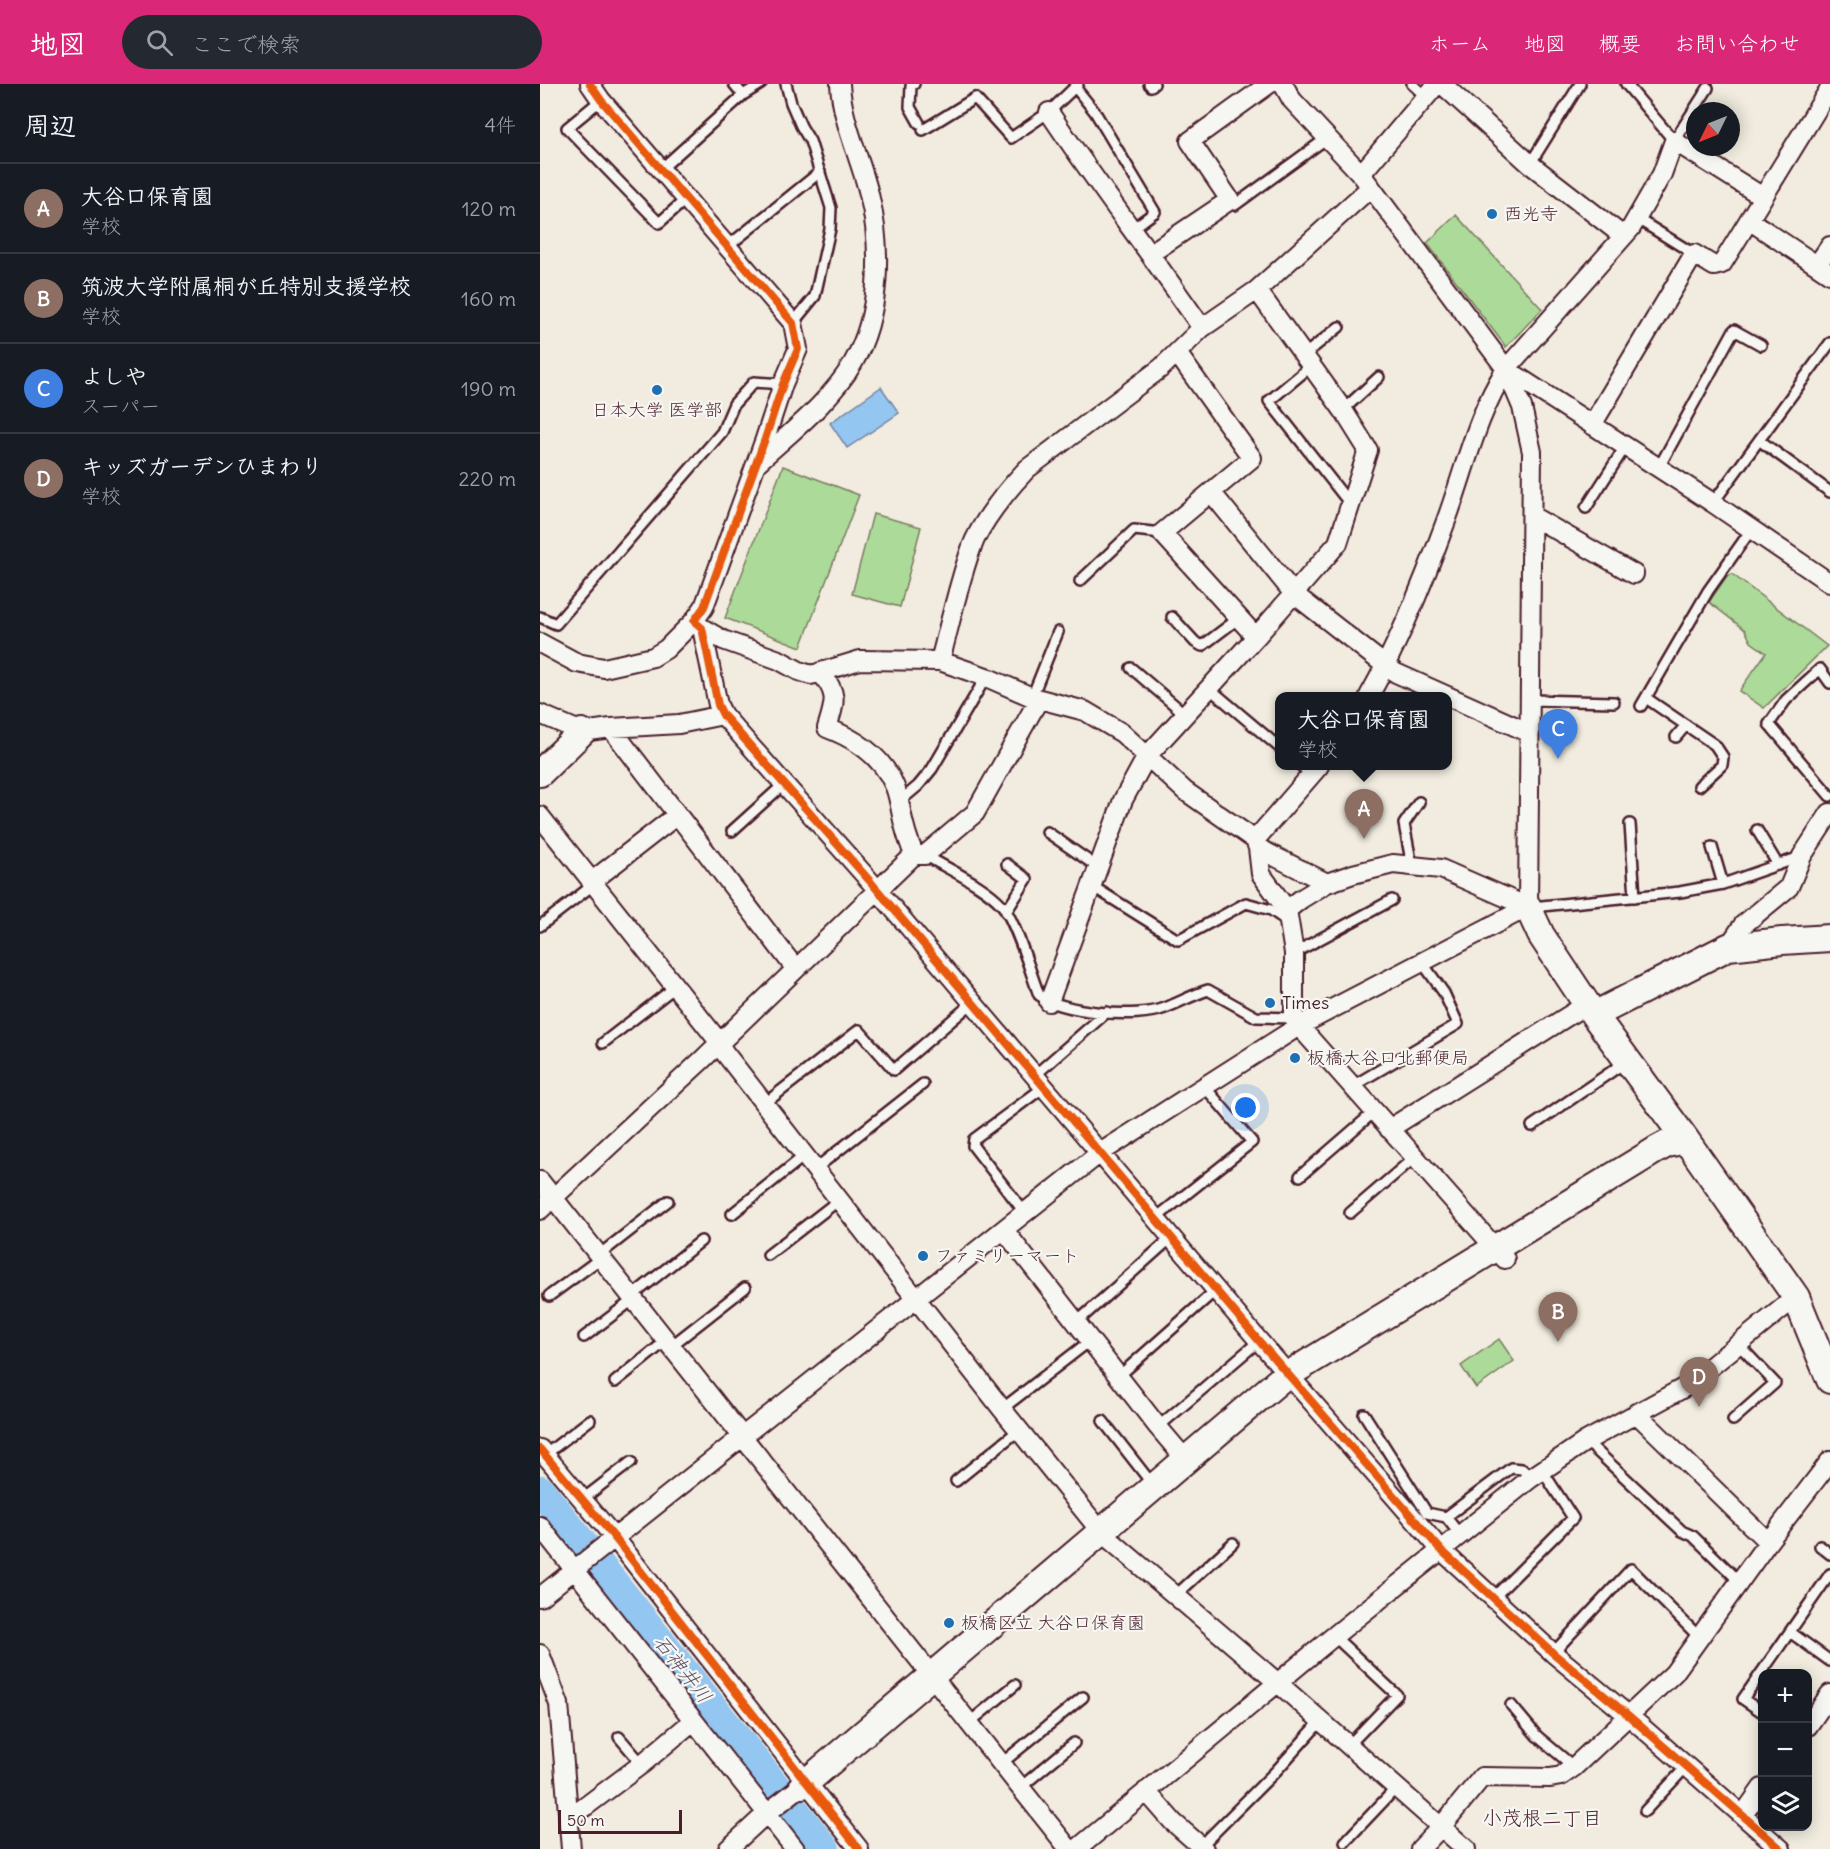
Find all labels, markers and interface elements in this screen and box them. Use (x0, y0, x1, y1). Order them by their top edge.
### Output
search box (122, 15, 542, 69)
text: 地図 (30, 26, 86, 62)
icon: search (143, 26, 176, 59)
text: ここで検索 (191, 30, 301, 58)
text: ホーム (1429, 30, 1491, 57)
text: 地図 (1524, 30, 1566, 57)
text: 概要 (1599, 30, 1641, 57)
text: お問い合わせ (1674, 30, 1800, 57)
north arrow (1686, 102, 1740, 156)
text: 周辺 (24, 109, 76, 142)
text: 4件 (484, 112, 516, 137)
text: 大谷口保育園 (81, 182, 213, 210)
text: A (37, 196, 50, 221)
text: 120 m (462, 196, 516, 221)
place label: 西光寺 (1504, 202, 1558, 225)
marker: 西光寺 (1485, 207, 1499, 221)
text: 学校 (81, 213, 121, 238)
text: 筑波大学附属桐が丘特別支援学校 (81, 272, 411, 300)
text: B (37, 286, 50, 311)
text: 160 m (461, 286, 516, 311)
text: 学校 (81, 303, 121, 328)
text: よしや (81, 362, 147, 390)
text: C (37, 376, 50, 401)
text: 190 m (461, 376, 516, 401)
marker: 日本大学 医学部 (650, 383, 664, 397)
text: スーパー (81, 393, 160, 418)
place label: 日本大学 医学部 (592, 398, 722, 421)
text: キッズガーデンひまわり (81, 452, 323, 480)
text: D (36, 466, 51, 491)
text: 220 m (459, 466, 516, 491)
text: 学校 (81, 483, 121, 508)
popup (1275, 692, 1452, 770)
text: 大谷口保育園 (1297, 705, 1430, 733)
pin: C (1538, 710, 1578, 759)
text: 学校 (1297, 736, 1337, 761)
pin: A (1344, 790, 1384, 839)
place label: Times (1282, 991, 1329, 1014)
marker: Times (1263, 996, 1277, 1010)
place label: 板橋大谷口北郵便局 (1307, 1046, 1469, 1069)
marker: 板橋大谷口北郵便局 (1288, 1051, 1302, 1065)
your location (1231, 1093, 1260, 1122)
place label: ファミリーマート (935, 1244, 1079, 1267)
marker: ファミリーマート (916, 1249, 930, 1263)
pin: B (1538, 1292, 1578, 1342)
pin: D (1680, 1358, 1718, 1407)
place label: 板橋区立 大谷口保育園 (961, 1611, 1145, 1634)
marker: 板橋区立 大谷口保育園 (942, 1616, 956, 1630)
water label: 石神井川 (649, 1629, 718, 1708)
map controls (1758, 1669, 1812, 1831)
button: + (1758, 1669, 1812, 1723)
button: − (1758, 1723, 1812, 1777)
button: layers (1758, 1777, 1812, 1831)
district label: 小茂根二丁目 (1482, 1805, 1602, 1830)
scale bar (558, 1807, 682, 1834)
text: 50 m (567, 1810, 605, 1830)

